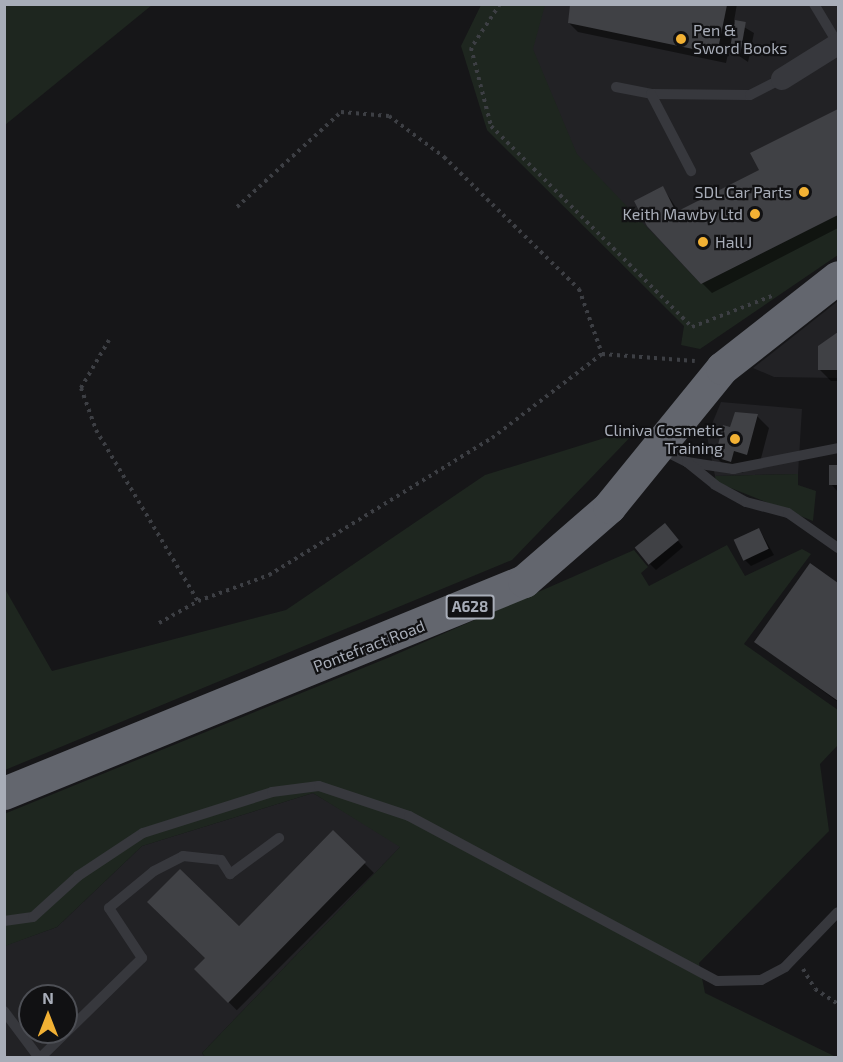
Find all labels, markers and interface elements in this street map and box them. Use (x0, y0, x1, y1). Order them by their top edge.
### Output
place label: Pen & Sword Books (693, 20, 787, 58)
marker: Pen & Sword Books (674, 32, 688, 46)
place label: SDL Car Parts (694, 182, 792, 202)
marker: SDL Car Parts (797, 185, 811, 199)
place label: Keith Mawby Ltd (622, 204, 743, 224)
marker: Keith Mawby Ltd (748, 207, 762, 221)
place label: Hall J (715, 232, 753, 252)
marker: Hall J (696, 235, 710, 249)
place label: Cliniva Cosmetic Training (604, 420, 723, 458)
marker: Cliniva Cosmetic Training (728, 432, 742, 446)
road number: A628 (444, 595, 496, 619)
street label: Pontefract Road (310, 616, 428, 676)
north arrow (18, 984, 78, 1044)
text: N (42, 988, 54, 1007)

